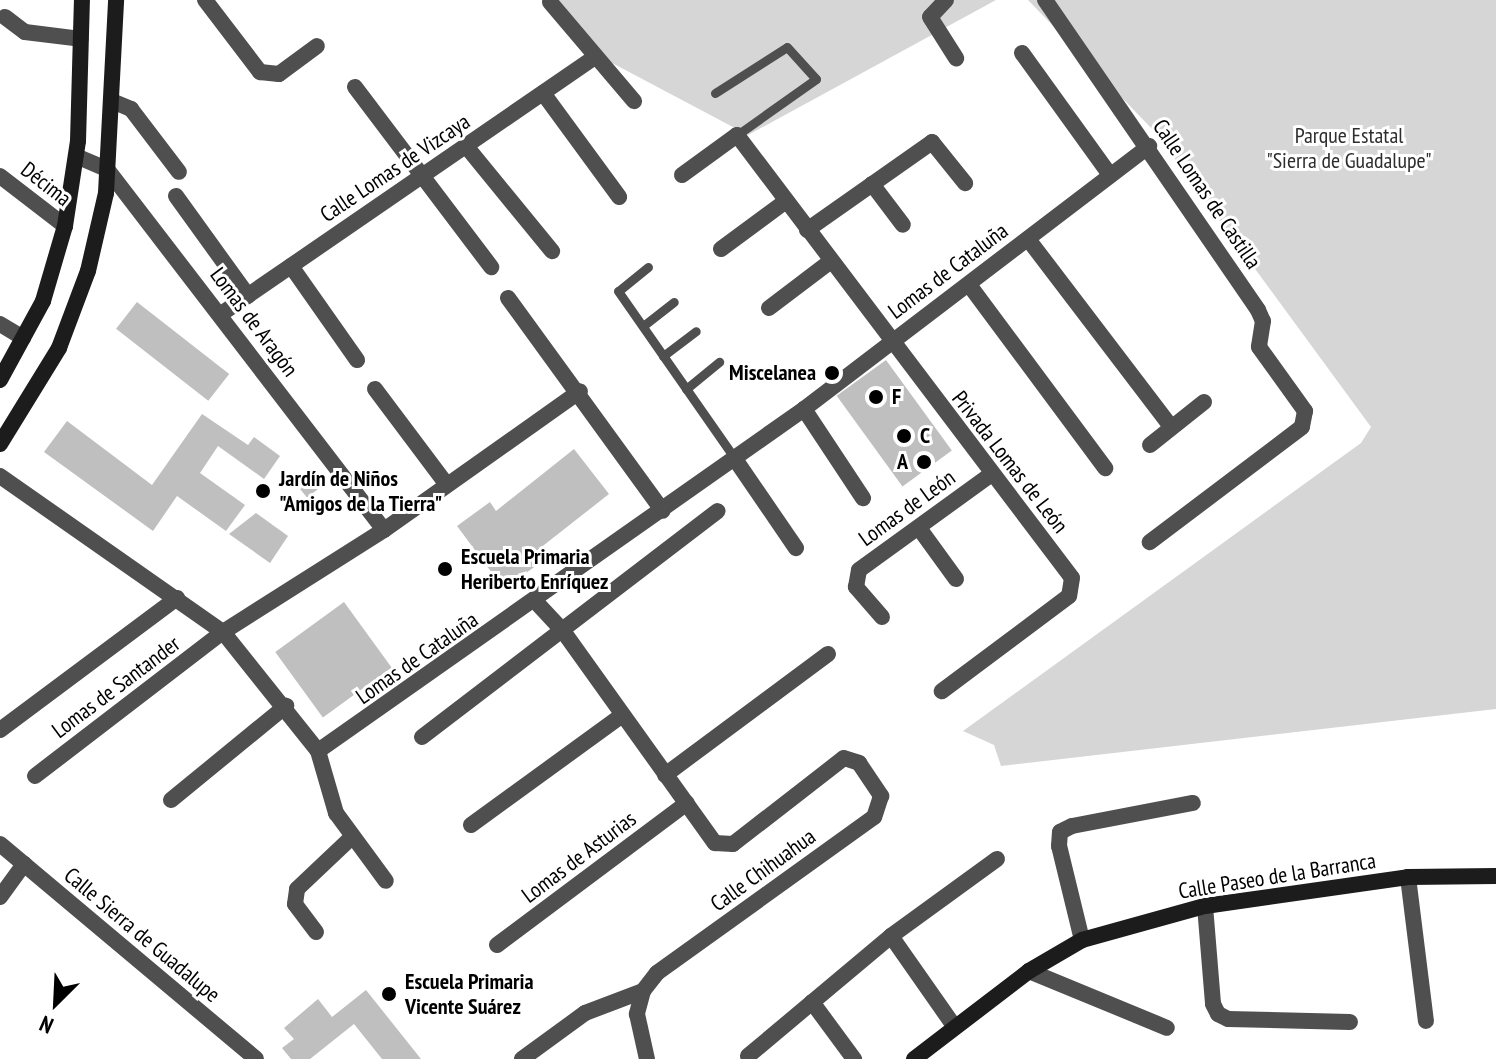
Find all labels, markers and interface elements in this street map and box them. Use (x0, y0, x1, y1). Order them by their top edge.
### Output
street label: Calle Lomas de Vizcaya (315, 108, 475, 228)
street label: Calle Lomas de Castilla (1147, 114, 1267, 274)
park label: Parque Estatal "Sierra de Guadalupe" (1266, 122, 1432, 174)
street label: Décima (16, 156, 76, 212)
street label: Lomas de Cataluña (883, 218, 1013, 324)
street label: Lomas de Aragón (204, 262, 304, 382)
place label: Miscelanea (729, 360, 816, 386)
marker: Miscelanea (823, 364, 841, 382)
place label: F (892, 384, 901, 410)
street label: Privada Lomas de León (946, 386, 1074, 538)
marker: F (867, 388, 885, 406)
place label: C (920, 423, 930, 449)
marker: C (895, 427, 913, 445)
place label: A (897, 449, 908, 475)
marker: A (915, 453, 933, 471)
street label: Lomas de León (854, 464, 960, 552)
place label: Jardín de Niños "Amigos de la Tierra" (279, 465, 443, 516)
marker: Jardín de Niños "Amigos de la Tierra" (254, 482, 272, 500)
place label: Escuela Primaria Heriberto Enríquez (461, 543, 608, 594)
marker: Escuela Primaria Heriberto Enríquez (436, 560, 454, 578)
street label: Lomas de Cataluña (351, 606, 483, 710)
street label: Lomas de Santander (47, 630, 185, 744)
street label: Lomas de Asturias (516, 805, 642, 909)
street label: Calle Chihuahua (705, 823, 821, 917)
street label: Calle Paseo de la Barranca (1176, 847, 1378, 905)
street label: Calle Sierra de Guadalupe (59, 862, 225, 1008)
north arrow (16, 963, 96, 1043)
place label: Escuela Primaria Vicente Suárez (405, 968, 534, 1020)
marker: Escuela Primaria Vicente Suárez (380, 985, 398, 1003)
text: N (35, 1010, 57, 1040)

